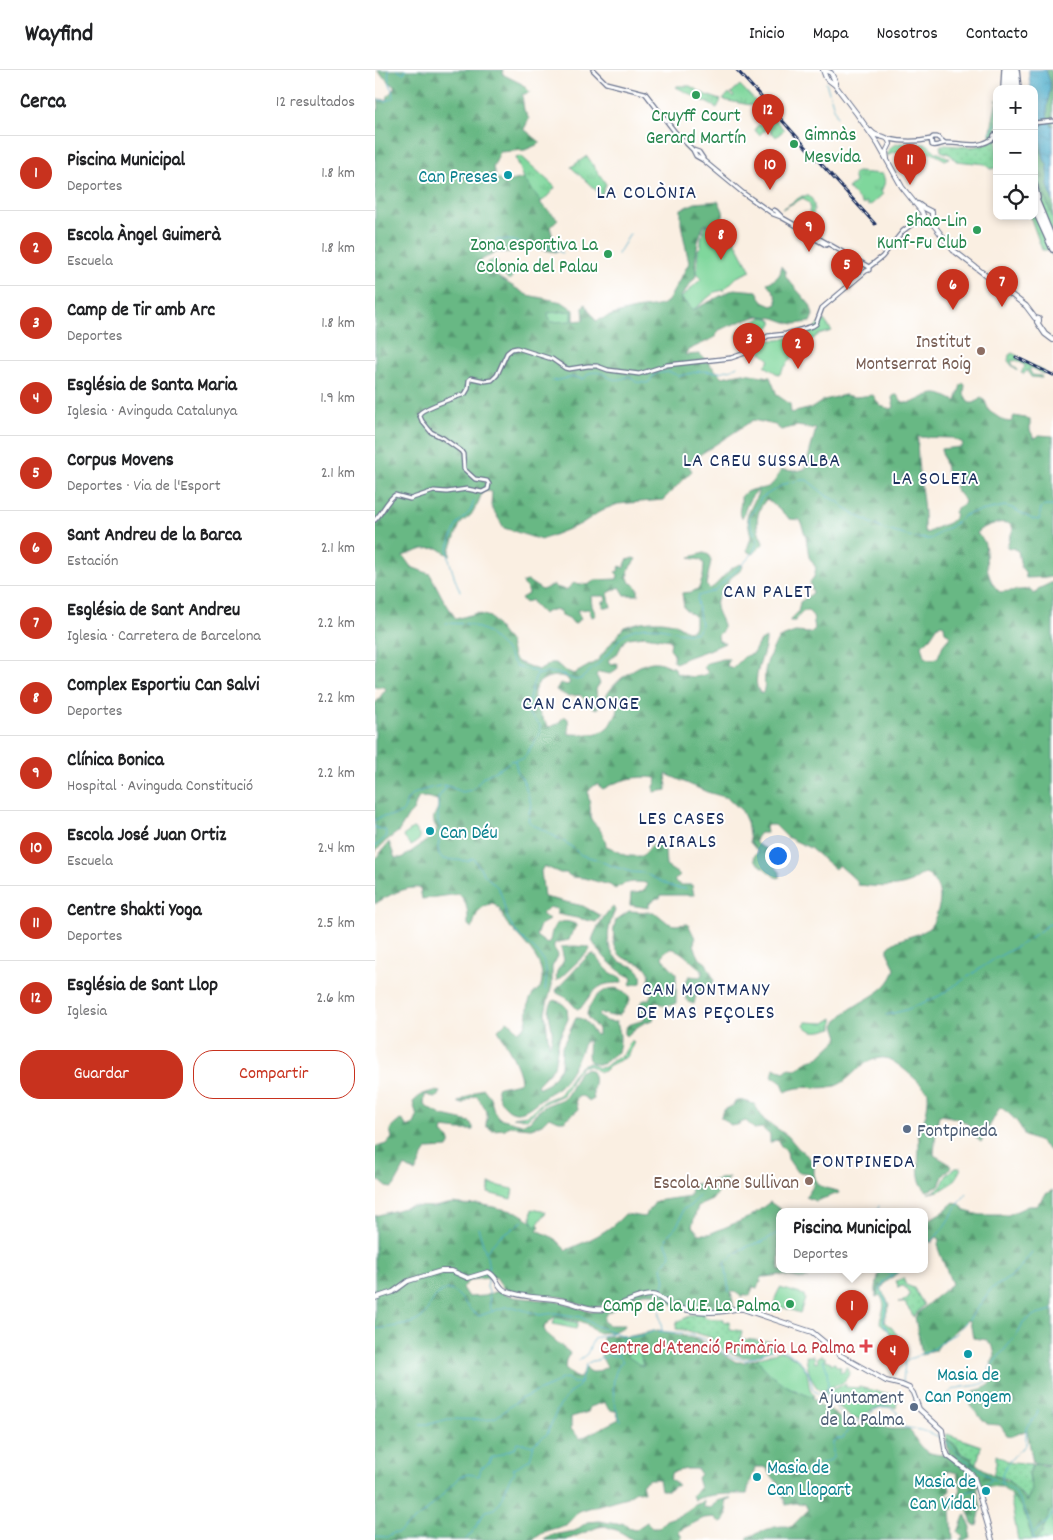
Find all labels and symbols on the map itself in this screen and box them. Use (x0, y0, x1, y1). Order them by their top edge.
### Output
marker: Cruyff Court Gerard Martín (690, 89, 702, 101)
pin: 12 (752, 94, 784, 135)
place label: Cruyff Court Gerard Martín (646, 104, 746, 153)
place label: Gimnàs Mesvida (804, 123, 862, 172)
marker: Gimnàs Mesvida (788, 138, 800, 150)
pin: 11 (894, 144, 926, 185)
pin: 10 (754, 149, 786, 190)
place label: Can Preses (418, 165, 498, 192)
marker: Can Preses (502, 169, 514, 181)
district label: LA COLÒNIA (596, 180, 698, 208)
place label: Shao-Lin Kunf-Fu Club (877, 209, 967, 258)
pin: 9 (793, 211, 825, 252)
pin: 8 (705, 219, 737, 260)
marker: Shao-Lin Kunf-Fu Club (971, 224, 983, 236)
place label: Zona esportiva La Colonia del Palau (470, 233, 599, 282)
marker: Zona esportiva La Colonia del Palau (602, 248, 614, 260)
pin: 5 (831, 249, 863, 290)
pin: 7 (986, 266, 1018, 307)
pin: 6 (937, 269, 969, 310)
pin: 3 (733, 323, 765, 364)
pin: 2 (782, 328, 814, 369)
place label: Institut Montserrat Roig (855, 330, 971, 379)
marker: Institut Montserrat Roig (975, 345, 987, 357)
district label: LA CREU SUSSALBA (683, 448, 841, 476)
district label: LA SOLEIA (892, 466, 980, 494)
district label: CAN PALET (723, 579, 813, 607)
district label: CAN CANONGE (522, 691, 640, 719)
district label: LES CASES PAIRALS (638, 806, 726, 857)
place label: Can Déu (440, 821, 498, 848)
marker: Can Déu (424, 825, 436, 837)
your location (765, 843, 791, 869)
district label: CAN MONTMANY DE MAS PEÇOLES (636, 977, 776, 1028)
place label: Fontpineda (917, 1119, 998, 1146)
marker: Fontpineda (901, 1123, 913, 1135)
district label: FONTPINEDA (812, 1149, 916, 1177)
place label: Escola Anne Sullivan (653, 1171, 799, 1198)
marker: Escola Anne Sullivan (803, 1175, 815, 1187)
pin: 1 (836, 1290, 868, 1331)
place label: Camp de la U.E. La Palma (603, 1294, 781, 1321)
marker: Camp de la U.E. La Palma (784, 1298, 796, 1310)
pin: 4 (877, 1335, 909, 1376)
place label: Centre d'Atenció Primària La Palma (600, 1336, 856, 1363)
marker: Centre d'Atenció Primària La Palma (859, 1339, 873, 1353)
marker: Masia de Can Pongem (962, 1348, 974, 1360)
place label: Masia de Can Pongem (924, 1363, 1012, 1412)
place label: Ajuntament de la Palma (819, 1386, 905, 1435)
marker: Ajuntament de la Palma (908, 1401, 920, 1413)
place label: Masia de Can Llopart (767, 1456, 851, 1505)
place label: Masia de Can Vidal (910, 1470, 976, 1519)
marker: Masia de Can Llopart (751, 1471, 763, 1483)
marker: Masia de Can Vidal (980, 1485, 992, 1497)

